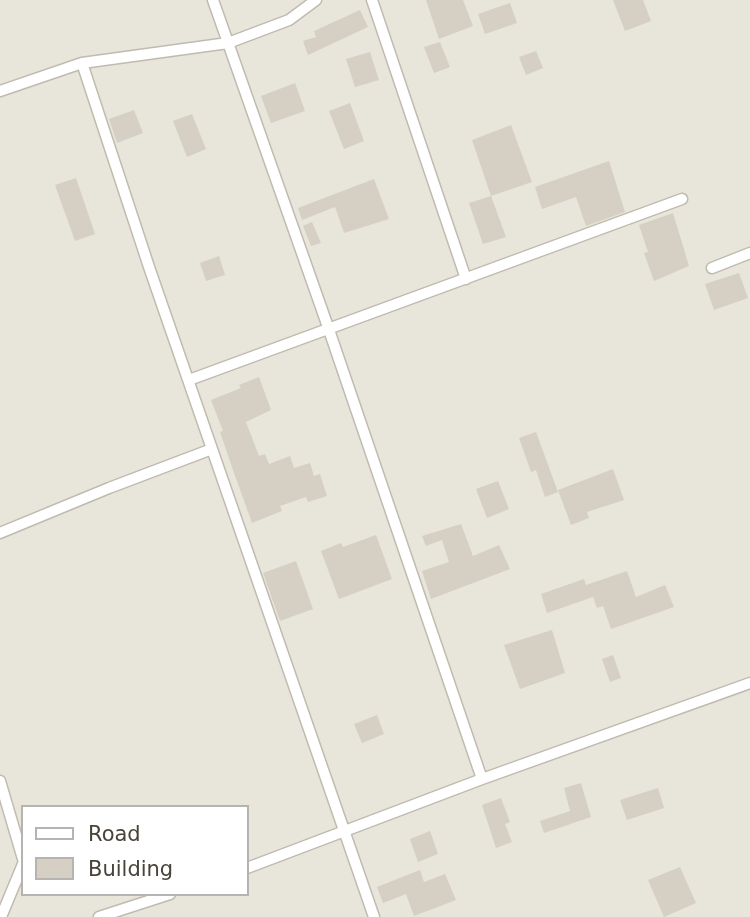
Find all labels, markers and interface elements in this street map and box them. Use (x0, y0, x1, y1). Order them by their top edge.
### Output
legend (21, 805, 248, 896)
text: Road (88, 822, 141, 846)
text: Building (88, 857, 173, 881)

